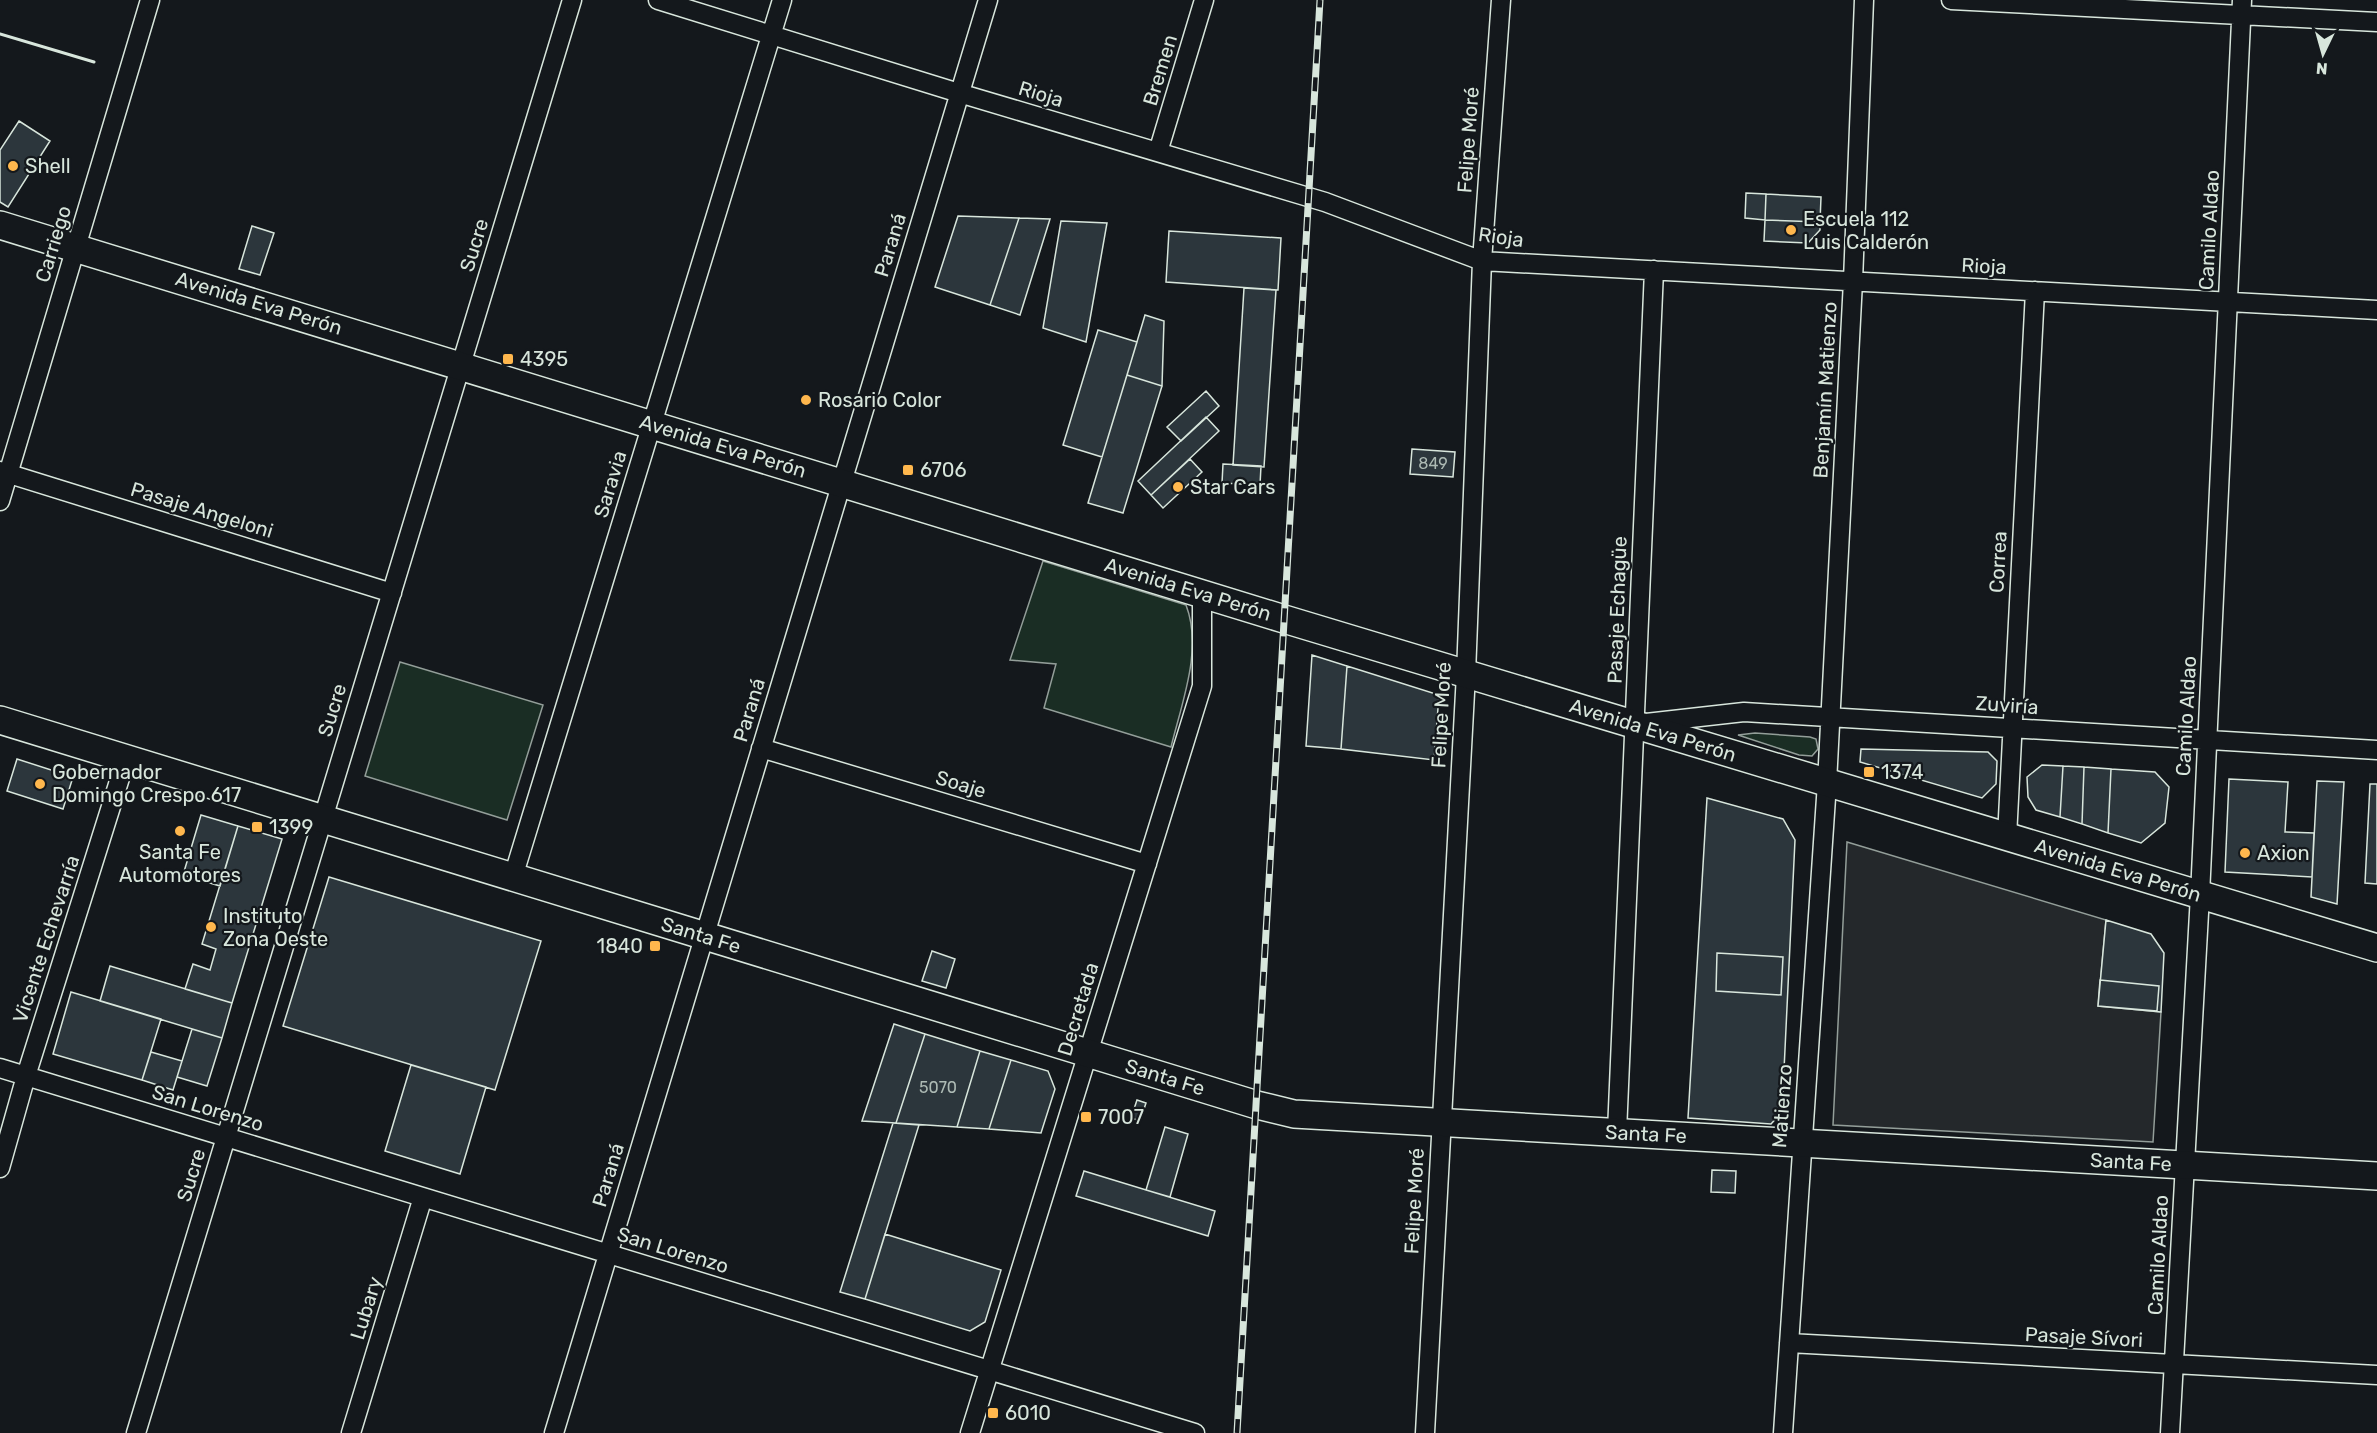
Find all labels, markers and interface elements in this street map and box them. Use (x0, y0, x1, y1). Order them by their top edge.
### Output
north arrow (2293, 24, 2353, 84)
street label: Bremen (1138, 32, 1182, 108)
text: N (2315, 58, 2328, 78)
street label: Rioja (1016, 76, 1066, 112)
street label: Felipe Moré (1452, 86, 1484, 194)
place label: Shell (25, 154, 71, 178)
marker: Shell (6, 159, 20, 173)
street label: Camilo Aldao (2194, 169, 2224, 291)
street label: Carriego (30, 203, 76, 285)
place label: Escuela 112 Luis Calderón (1803, 207, 1929, 254)
street label: Paraná (869, 210, 911, 280)
street label: Sucre (455, 216, 493, 274)
street label: Rioja (1477, 222, 1525, 252)
marker: Escuela 112 Luis Calderón (1784, 223, 1798, 237)
street label: Rioja (1961, 253, 2007, 279)
street label: Avenida Eva Perón (173, 266, 345, 340)
street label: Benjamín Matienzo (1808, 301, 1842, 479)
place label: 4395 (520, 347, 568, 371)
marker: 4395 (501, 352, 515, 366)
place label: Rosario Color (818, 388, 942, 412)
marker: Rosario Color (799, 393, 813, 407)
street label: Avenida Eva Perón (637, 409, 809, 483)
street label: Saravia (588, 448, 632, 520)
house number: 849 (1418, 454, 1448, 473)
place label: 6706 (920, 458, 966, 482)
marker: 6706 (901, 463, 915, 477)
place label: Star Cars (1190, 475, 1276, 499)
street label: Pasaje Angeloni (128, 477, 276, 543)
marker: Star Cars (1171, 480, 1185, 494)
street label: Correa (1984, 530, 2012, 594)
street label: Pasaje Echagüe (1602, 536, 1632, 684)
street label: Avenida Eva Perón (1102, 552, 1274, 626)
street label: Camilo Aldao (2171, 655, 2201, 777)
street label: Felipe Moré (1426, 661, 1456, 769)
street label: Paraná (728, 675, 770, 745)
street label: Sucre (313, 681, 351, 739)
street label: Zuviría (1975, 691, 2039, 719)
street label: Avenida Eva Perón (1567, 693, 1739, 767)
place label: Gobernador Domingo Crespo 617 (52, 760, 241, 807)
place label: 1374 (1881, 760, 1924, 784)
street label: Soaje (933, 765, 989, 803)
marker: 1374 (1862, 765, 1876, 779)
marker: Gobernador Domingo Crespo 617 (33, 777, 47, 791)
place label: 1399 (269, 815, 313, 839)
marker: 1399 (250, 820, 264, 834)
marker: Santa Fe Automotores (173, 824, 187, 838)
street label: Avenida Eva Perón (2032, 833, 2204, 907)
place label: Santa Fe Automotores (119, 840, 241, 887)
place label: Axion (2257, 841, 2310, 865)
marker: Axion (2238, 846, 2252, 860)
street label: Vicente Echevarría (8, 852, 84, 1026)
place label: Instituto Zona Oeste (223, 904, 328, 951)
street label: Santa Fe (658, 912, 744, 958)
marker: Instituto Zona Oeste (204, 920, 218, 934)
place label: 1840 (597, 934, 643, 958)
marker: 1840 (648, 939, 662, 953)
street label: Decretada (1052, 959, 1104, 1059)
street label: Santa Fe (1122, 1054, 1208, 1100)
street label: Matienzo (1767, 1063, 1797, 1149)
house number: 5070 (919, 1078, 957, 1097)
street label: San Lorenzo (149, 1080, 267, 1136)
place label: 7007 (1098, 1105, 1144, 1129)
marker: 7007 (1079, 1110, 1093, 1124)
street label: Santa Fe (1604, 1120, 1688, 1148)
street label: Paraná (587, 1140, 629, 1210)
street label: Sucre (172, 1146, 210, 1204)
street label: Felipe Moré (1399, 1147, 1429, 1255)
street label: Santa Fe (2089, 1148, 2173, 1176)
street label: Camilo Aldao (2143, 1194, 2173, 1316)
street label: San Lorenzo (614, 1222, 732, 1278)
street label: Lubary (345, 1274, 387, 1342)
street label: Pasaje Sívori (2024, 1322, 2144, 1352)
place label: 6010 (1005, 1401, 1051, 1425)
marker: 6010 (986, 1406, 1000, 1420)

